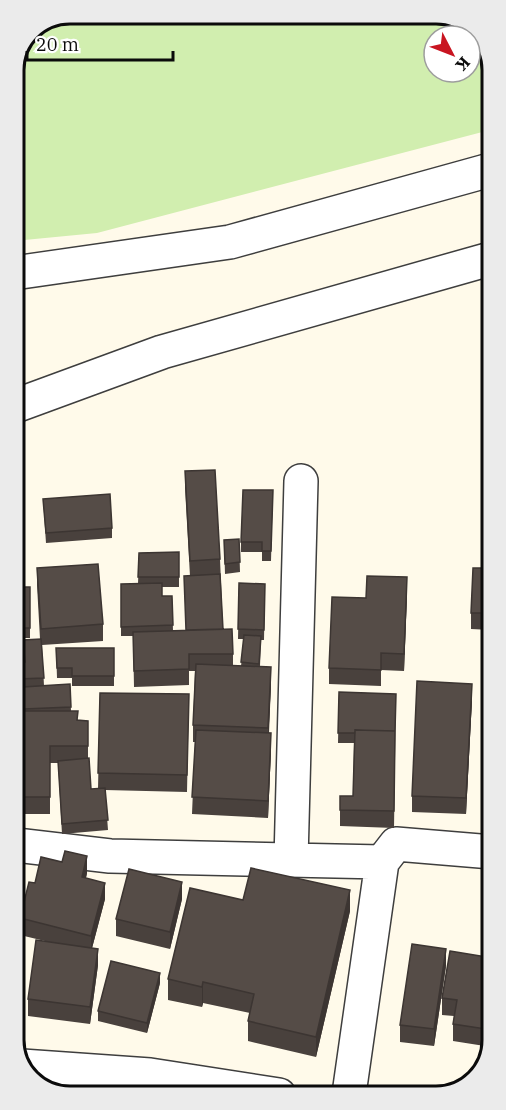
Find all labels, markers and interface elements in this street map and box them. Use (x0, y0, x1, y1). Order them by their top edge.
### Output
scale bar (27, 24, 172, 62)
north arrow (422, 24, 482, 84)
text: 20 m (36, 33, 79, 56)
text: K (451, 53, 475, 76)

